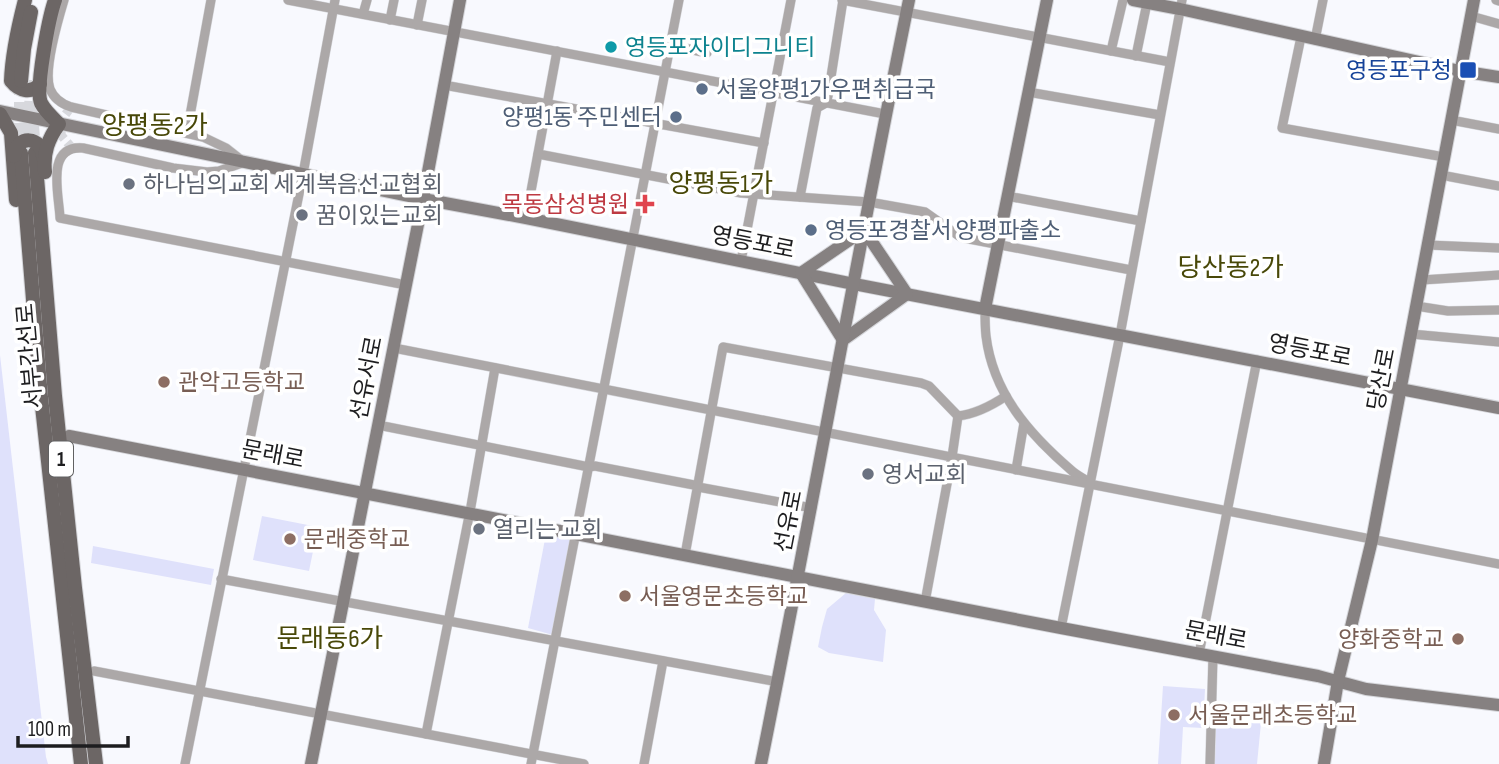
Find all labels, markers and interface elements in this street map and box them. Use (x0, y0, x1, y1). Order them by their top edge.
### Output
place label: 영등포자이디그니티 (625, 34, 815, 62)
marker: 영등포자이디그니티 (603, 39, 619, 55)
place label: 영등포구청 (1346, 57, 1452, 85)
marker: 영등포구청 (1458, 60, 1478, 80)
place label: 서울양평1가우편취급국 (716, 76, 936, 104)
marker: 서울양평1가우편취급국 (694, 81, 710, 97)
place label: 양평1동 주민센터 (502, 104, 662, 132)
marker: 양평1동 주민센터 (668, 109, 684, 125)
district label: 양평동2가 (102, 111, 208, 142)
district label: 양평동1가 (669, 169, 773, 200)
place label: 하나님의교회 세계복음선교협회 (143, 171, 443, 199)
marker: 하나님의교회 세계복음선교협회 (121, 176, 137, 192)
place label: 목동삼성병원 (502, 191, 629, 219)
marker: 목동삼성병원 (635, 194, 655, 214)
place label: 꿈이있는교회 (316, 202, 443, 230)
marker: 꿈이있는교회 (294, 207, 310, 223)
place label: 영등포경찰서 양평파출소 (825, 217, 1061, 245)
street label: 영등포로 (709, 221, 797, 265)
marker: 영등포경찰서 양평파출소 (803, 222, 819, 238)
district label: 당산동2가 (1178, 253, 1284, 284)
street label: 서부간선로 (11, 302, 49, 410)
street label: 영등포로 (1266, 329, 1354, 373)
street label: 선유서로 (345, 334, 389, 422)
street label: 당산로 (1362, 345, 1402, 413)
place label: 관악고등학교 (178, 369, 305, 397)
marker: 관악고등학교 (156, 374, 172, 390)
street label: 문래로 (239, 435, 307, 475)
road number: 1 (49, 442, 73, 476)
place label: 영서교회 (882, 461, 967, 489)
marker: 영서교회 (860, 466, 876, 482)
street label: 선유로 (769, 487, 809, 555)
place label: 열리는 교회 (493, 516, 602, 544)
marker: 열리는 교회 (471, 521, 487, 537)
place label: 문래중학교 (304, 526, 410, 554)
marker: 문래중학교 (282, 531, 298, 547)
place label: 서울영문초등학교 (639, 583, 808, 611)
marker: 서울영문초등학교 (617, 588, 633, 604)
street label: 문래로 (1182, 616, 1250, 656)
district label: 문래동6가 (276, 624, 384, 655)
place label: 양화중학교 (1338, 626, 1444, 654)
marker: 양화중학교 (1450, 631, 1466, 647)
place label: 서울문래초등학교 (1188, 702, 1357, 730)
scale bar (18, 704, 128, 748)
marker: 서울문래초등학교 (1166, 707, 1182, 723)
text: 100 m (28, 717, 71, 742)

